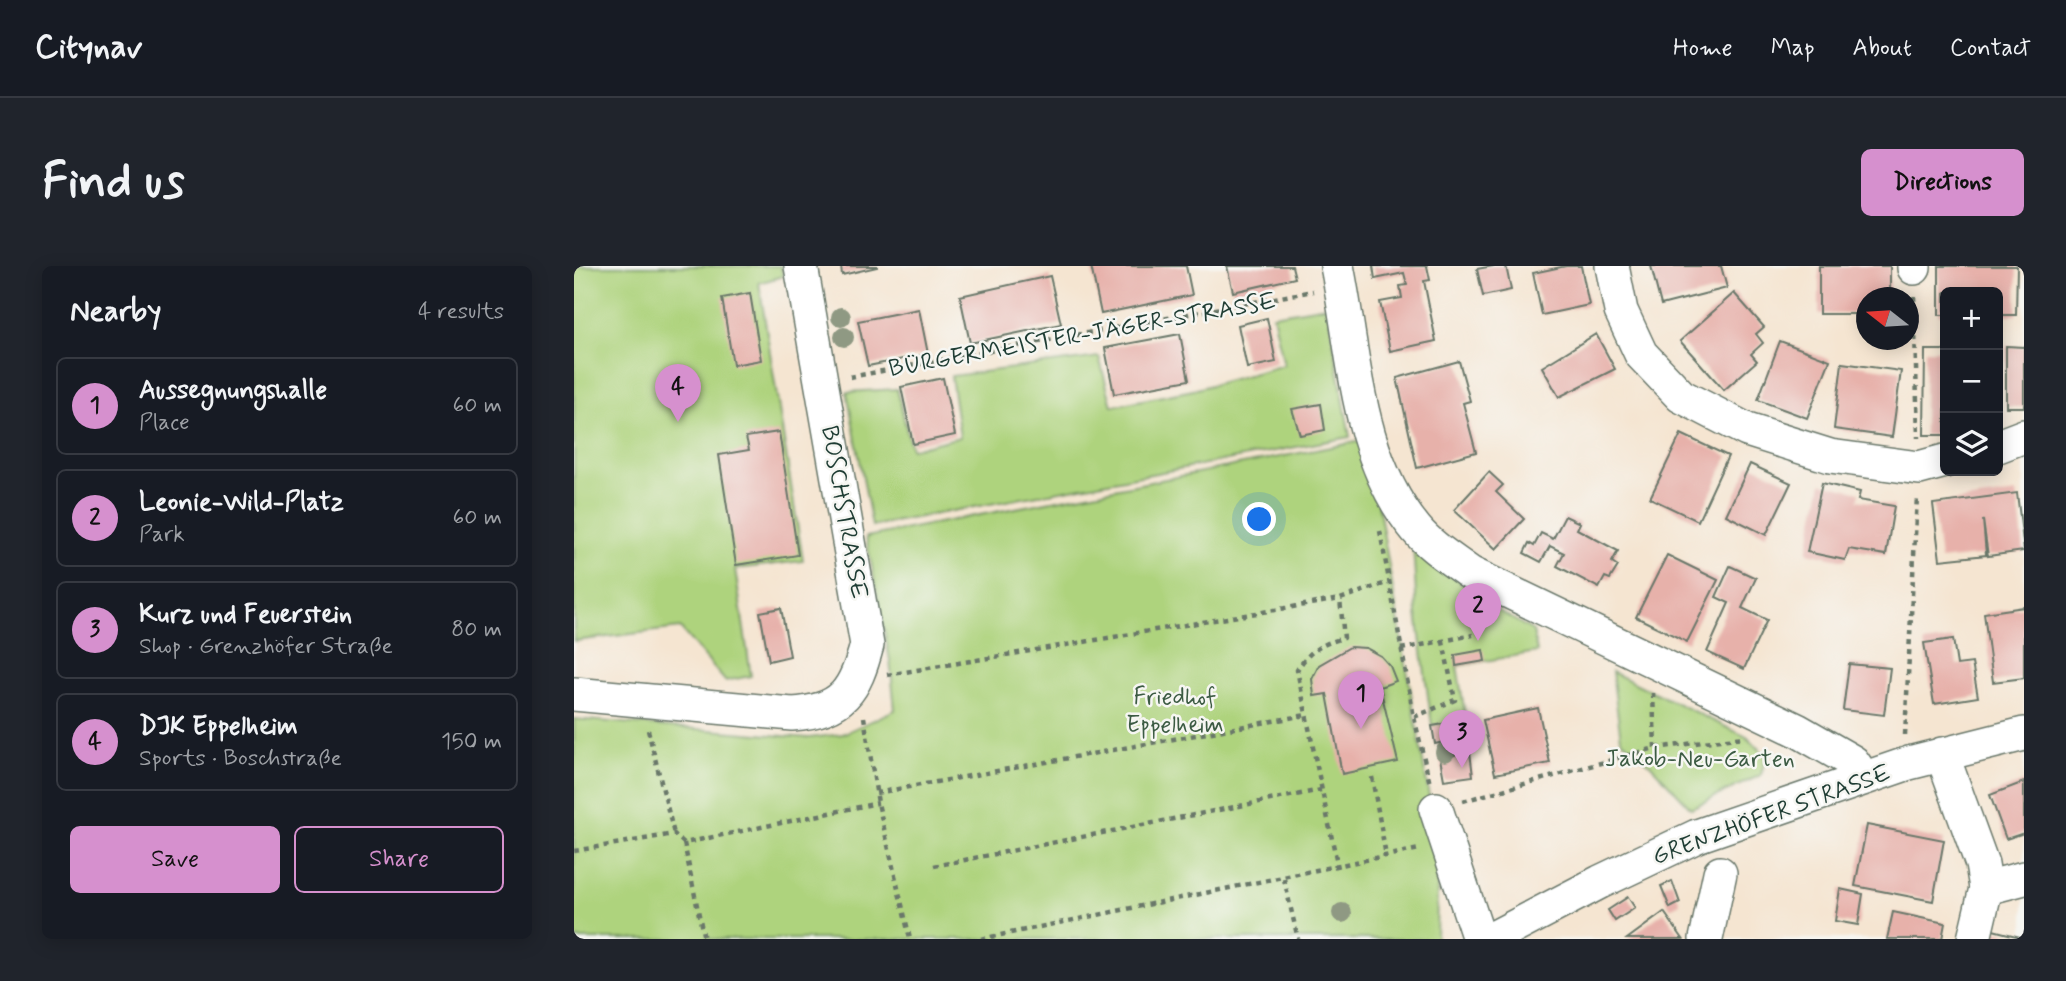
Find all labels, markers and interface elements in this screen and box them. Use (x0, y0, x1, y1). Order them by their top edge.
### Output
text: Citynav (35, 26, 142, 70)
text: Home (1673, 33, 1733, 64)
text: Map (1771, 33, 1815, 64)
text: About (1853, 33, 1912, 64)
text: Contact (1950, 33, 2031, 64)
button: Directions (1861, 149, 2024, 216)
text: Find us (42, 150, 185, 215)
street label: BÜRGERMEISTER-JÄGER-STRASSE (886, 286, 1278, 385)
north arrow (1856, 287, 1919, 350)
map controls (1940, 287, 2003, 476)
button: + (1940, 287, 2003, 350)
text: Nearby (70, 292, 161, 331)
text: 4 results (418, 297, 504, 327)
button: − (1940, 350, 2003, 413)
pin: 4 (655, 364, 701, 422)
text: Aussegnungshalle (139, 374, 327, 408)
text: 1 (90, 391, 100, 421)
text: 60 m (453, 391, 502, 421)
text: Place (139, 408, 190, 438)
button: layers (1940, 413, 2003, 476)
street label: BOSCHSTRASSE (813, 423, 874, 601)
text: Leonie-Wild-Platz (139, 486, 344, 520)
your location (1242, 502, 1276, 536)
text: 2 (89, 503, 101, 533)
text: 60 m (453, 503, 502, 533)
text: Park (139, 520, 185, 550)
pin: 2 (1455, 583, 1501, 641)
text: Kurz und Feuerstein (139, 598, 352, 632)
text: 3 (90, 615, 100, 645)
text: 80 m (451, 615, 502, 645)
text: Shop · Grenzhöfer Straße (139, 632, 393, 662)
pin: 1 (1338, 671, 1384, 729)
park label: Friedhof Eppelheim (1126, 682, 1224, 741)
text: DJK Eppelheim (139, 710, 298, 744)
pin: 3 (1439, 710, 1485, 768)
text: 4 (88, 727, 102, 757)
text: 150 m (441, 727, 502, 757)
text: Sports · Boschstraße (139, 744, 342, 774)
park label: Jakob-Neu-Garten (1605, 744, 1795, 775)
street label: GRENZHÖFER STRASSE (1648, 758, 1895, 873)
button: Save (70, 826, 280, 893)
button: Share (294, 826, 504, 893)

